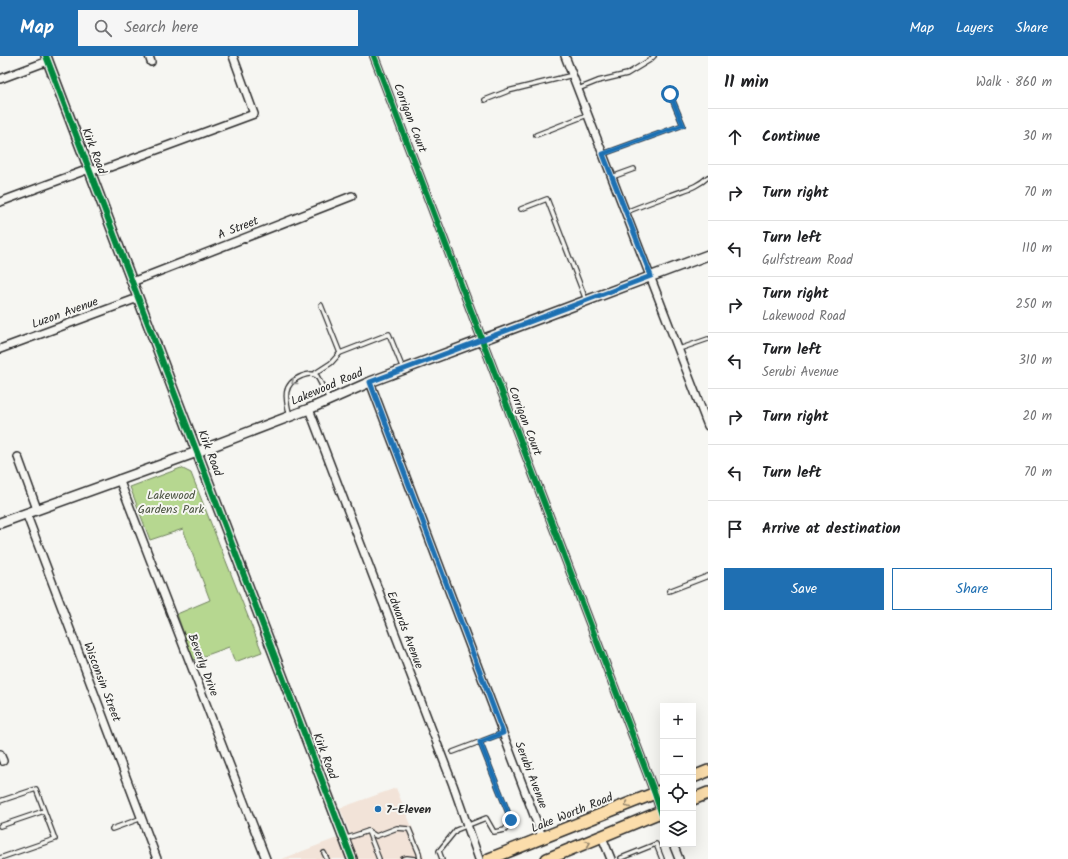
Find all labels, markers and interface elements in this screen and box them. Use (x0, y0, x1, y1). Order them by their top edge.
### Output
search box (78, 10, 358, 46)
text: Map (20, 13, 54, 43)
text: Search here (124, 16, 198, 40)
icon: search (92, 17, 114, 39)
text: Map (910, 17, 934, 39)
text: Layers (956, 17, 994, 39)
text: Share (1016, 17, 1048, 39)
text: 11 min (724, 69, 769, 96)
text: Walk · 860 m (976, 72, 1052, 93)
street label: Corrigan Court (388, 81, 432, 156)
route start (661, 85, 679, 103)
street label: Kirk Road (76, 125, 112, 178)
text: Continue (762, 125, 820, 149)
icon: ahead (724, 126, 746, 148)
text: 30 m (1023, 126, 1052, 147)
text: Turn right (762, 181, 829, 205)
icon: right (724, 182, 746, 204)
text: 70 m (1024, 182, 1052, 203)
street label: A Street (215, 211, 262, 244)
text: Turn left (762, 226, 822, 250)
icon: left (724, 238, 746, 260)
text: 110 m (1022, 238, 1052, 259)
text: Gulfstream Road (762, 250, 853, 271)
text: Turn right (762, 282, 829, 306)
street label: Luzon Avenue (29, 292, 102, 334)
icon: right (724, 294, 746, 316)
text: 250 m (1015, 294, 1052, 315)
text: Lakewood Road (762, 306, 845, 327)
text: Turn left (762, 338, 822, 362)
icon: left (724, 350, 746, 372)
text: 310 m (1018, 350, 1052, 371)
text: Serubi Avenue (762, 362, 839, 383)
street label: Lakewood Road (288, 363, 367, 411)
one-way arrow (292, 377, 299, 384)
street label: Corrigan Court (503, 384, 547, 459)
text: Turn right (762, 405, 829, 429)
icon: right (724, 406, 746, 428)
text: 20 m (1022, 406, 1052, 427)
street label: Kirk Road (192, 427, 228, 480)
text: Turn left (762, 461, 822, 485)
icon: left (724, 462, 746, 484)
text: 70 m (1024, 462, 1052, 483)
park label: Lakewood Gardens Park (138, 486, 205, 519)
text: Arrive at destination (762, 517, 901, 541)
icon: arrive (724, 518, 746, 540)
button: Save (724, 568, 884, 610)
button: Share (892, 568, 1052, 610)
street label: Edwards Avenue (381, 588, 429, 672)
street label: Beverly Drive (182, 631, 224, 700)
street label: Wisconsin Street (78, 639, 126, 725)
map controls (660, 703, 696, 847)
button: + (660, 703, 696, 739)
street label: Kirk Road (307, 730, 343, 783)
street label: Serubi Avenue (509, 739, 553, 812)
button: − (660, 739, 696, 775)
button: locate (660, 775, 696, 811)
street label: Lake Worth Road (528, 788, 617, 838)
place label: 7-Eleven (386, 800, 432, 819)
one-way arrow (623, 801, 630, 809)
marker: 7-Eleven (373, 804, 383, 814)
route end (502, 811, 520, 829)
button: layers (660, 811, 696, 847)
one-way arrow (584, 839, 591, 847)

